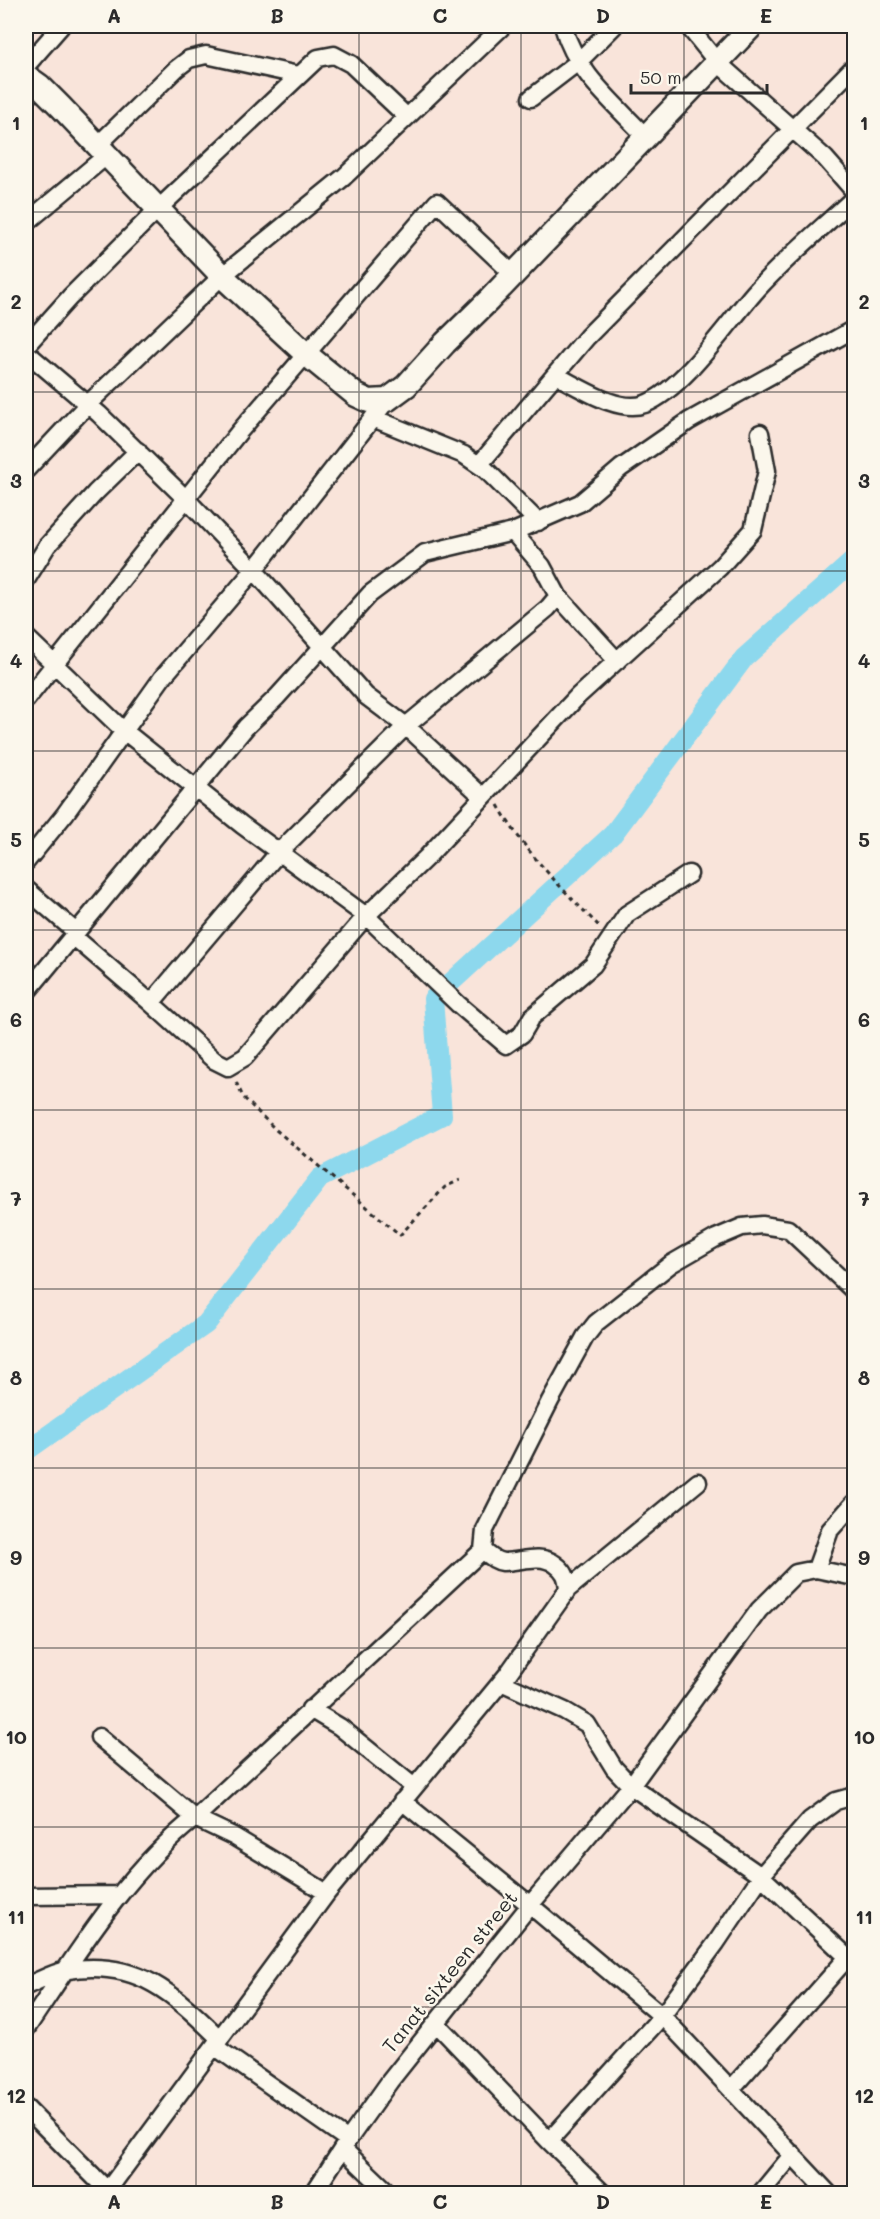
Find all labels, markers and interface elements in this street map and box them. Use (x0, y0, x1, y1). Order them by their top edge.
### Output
text: A (107, 2, 121, 28)
text: B (270, 2, 284, 28)
text: C (433, 2, 448, 28)
text: D (596, 2, 610, 28)
text: E (760, 2, 772, 28)
scale bar (631, 57, 768, 95)
text: 50 m (640, 65, 682, 89)
text: 1 (12, 109, 20, 135)
text: 1 (860, 109, 868, 135)
text: 2 (10, 288, 22, 314)
text: 2 (858, 288, 870, 314)
text: 3 (10, 467, 22, 493)
text: 3 (858, 467, 870, 493)
text: 4 (10, 647, 23, 673)
text: 4 (858, 647, 871, 673)
text: 5 (10, 826, 22, 852)
text: 5 (858, 826, 870, 852)
text: 6 (10, 1006, 22, 1032)
text: 6 (858, 1006, 870, 1032)
text: 7 (10, 1185, 22, 1211)
text: 7 (858, 1185, 870, 1211)
text: 8 (10, 1364, 22, 1390)
text: 8 (858, 1364, 870, 1390)
text: 9 (10, 1544, 22, 1570)
text: 9 (858, 1544, 870, 1570)
text: 10 (5, 1723, 27, 1749)
text: 10 (853, 1723, 875, 1749)
street label: Tanat sixteen street (376, 1885, 523, 2058)
text: 11 (7, 1903, 25, 1929)
text: 11 (855, 1903, 873, 1929)
text: 12 (6, 2082, 26, 2108)
text: 12 (854, 2082, 874, 2108)
text: A (107, 2188, 121, 2214)
text: B (270, 2188, 284, 2214)
text: C (433, 2188, 448, 2214)
text: D (596, 2188, 610, 2214)
text: E (760, 2188, 772, 2214)

